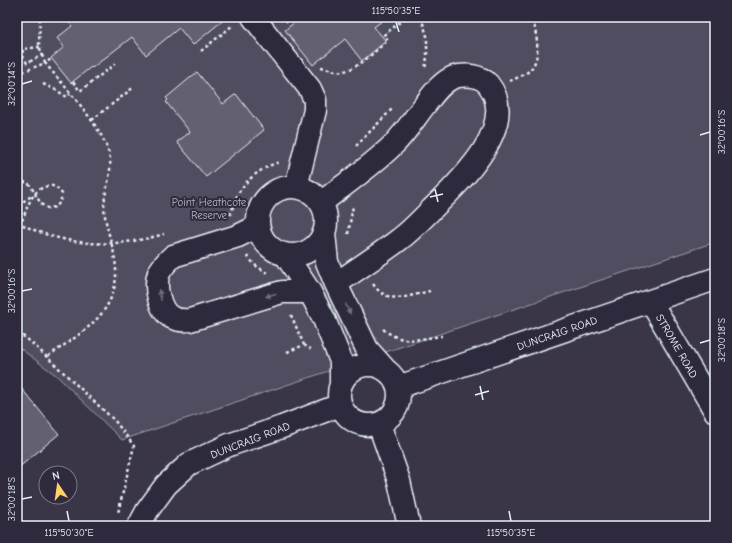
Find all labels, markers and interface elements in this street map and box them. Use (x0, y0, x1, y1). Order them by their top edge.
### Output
text: 115°50'35"E (372, 5, 420, 17)
text: 32°00'14"S (6, 62, 18, 106)
text: 32°00'16"S (716, 109, 728, 154)
park label: Point Heathcote Reserve (172, 196, 247, 222)
text: 32°00'16"S (6, 268, 18, 313)
one-way arrow (156, 289, 162, 301)
one-way arrow (265, 292, 277, 298)
one-way arrow (345, 303, 351, 315)
street label: STROME ROAD (653, 312, 700, 381)
street label: DUNCRAIG ROAD (515, 314, 599, 353)
text: 32°00'18"S (716, 317, 728, 362)
street label: DUNCRAIG ROAD (209, 419, 292, 462)
north arrow (38, 465, 78, 505)
text: N (51, 469, 61, 483)
text: 32°00'18"S (6, 476, 18, 521)
text: 115°50'30"E (44, 527, 94, 539)
text: 115°50'35"E (487, 527, 535, 539)

